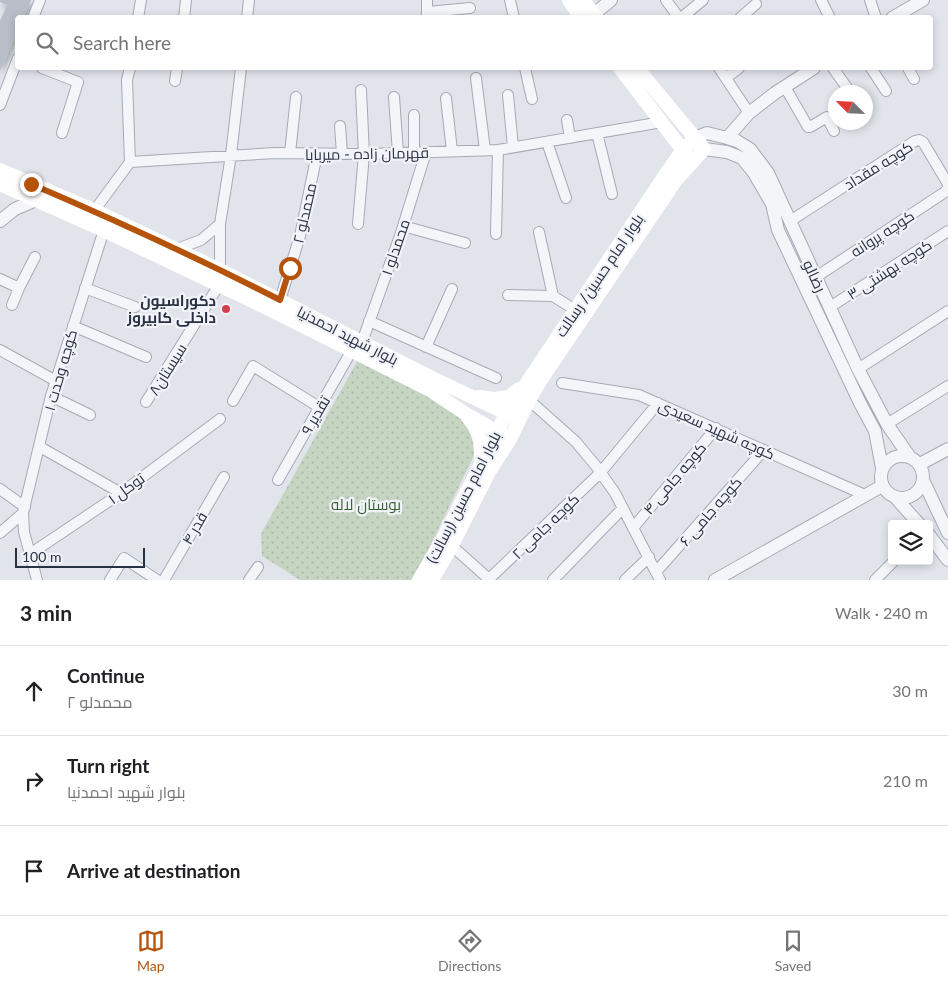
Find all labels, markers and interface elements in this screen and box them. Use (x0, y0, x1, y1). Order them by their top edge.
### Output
search box (15, 15, 933, 70)
icon: search (33, 29, 61, 57)
text: Search here (73, 31, 171, 54)
north arrow (828, 85, 873, 130)
street label: کوچه مقداد (840, 137, 917, 195)
street label: قهرمان زاده - میربابا (305, 143, 429, 165)
route end (20, 173, 43, 196)
street label: محمدلو ۲ (288, 181, 321, 245)
street label: کوچه پروانه (847, 206, 918, 262)
street label: بلوار امام حسین/ رسالت (551, 210, 648, 341)
street label: محمدلو ۱ (377, 217, 414, 278)
street label: کوچه بهشتی ۳ (843, 235, 936, 305)
route start (279, 257, 302, 280)
street label: رضالو (799, 257, 830, 295)
place label: دکوراسیون داخلی کابیروز (126, 291, 216, 327)
street label: بلوار شهید احمدنیا (294, 302, 402, 370)
marker: دکوراسیون داخلی کابیروز (220, 303, 232, 315)
street label: کوچه وحدت ۱ (40, 327, 82, 413)
street label: سیستان۸ (144, 340, 192, 399)
street label: ۹ تقدیر (297, 392, 334, 438)
street label: کوچه شهید سعیدی (655, 395, 778, 465)
street label: بلوار امام حسین (رسالت) (422, 428, 506, 567)
street label: کوچه جامی ۴ (639, 438, 711, 519)
street label: توکل ۱ (104, 469, 149, 509)
street label: کوچه جامی ۶ (675, 473, 746, 550)
street label: کوچه جامی ۲ (508, 490, 584, 564)
park label: بوستان لاله (331, 495, 401, 515)
street label: قدر ۴ (177, 508, 211, 548)
map controls (888, 520, 933, 565)
button: layers (888, 520, 933, 565)
scale bar (15, 545, 145, 568)
text: 100 m (22, 548, 61, 565)
text: 3 min (20, 600, 72, 625)
text: Walk · 240 m (835, 603, 928, 622)
text: Continue (67, 664, 145, 687)
icon: ahead (20, 677, 48, 705)
text: 30 m (892, 681, 928, 700)
text: محمدلو ۲ (67, 692, 132, 711)
text: Turn right (67, 754, 149, 777)
icon: right (20, 767, 48, 795)
text: 210 m (883, 771, 928, 790)
text: بلوار شهید احمدنیا (67, 782, 185, 801)
icon: arrive (20, 857, 48, 885)
text: Arrive at destination (67, 859, 240, 882)
tab: Map (137, 927, 165, 974)
tab: Directions (438, 927, 501, 974)
tab: Saved (775, 927, 811, 974)

